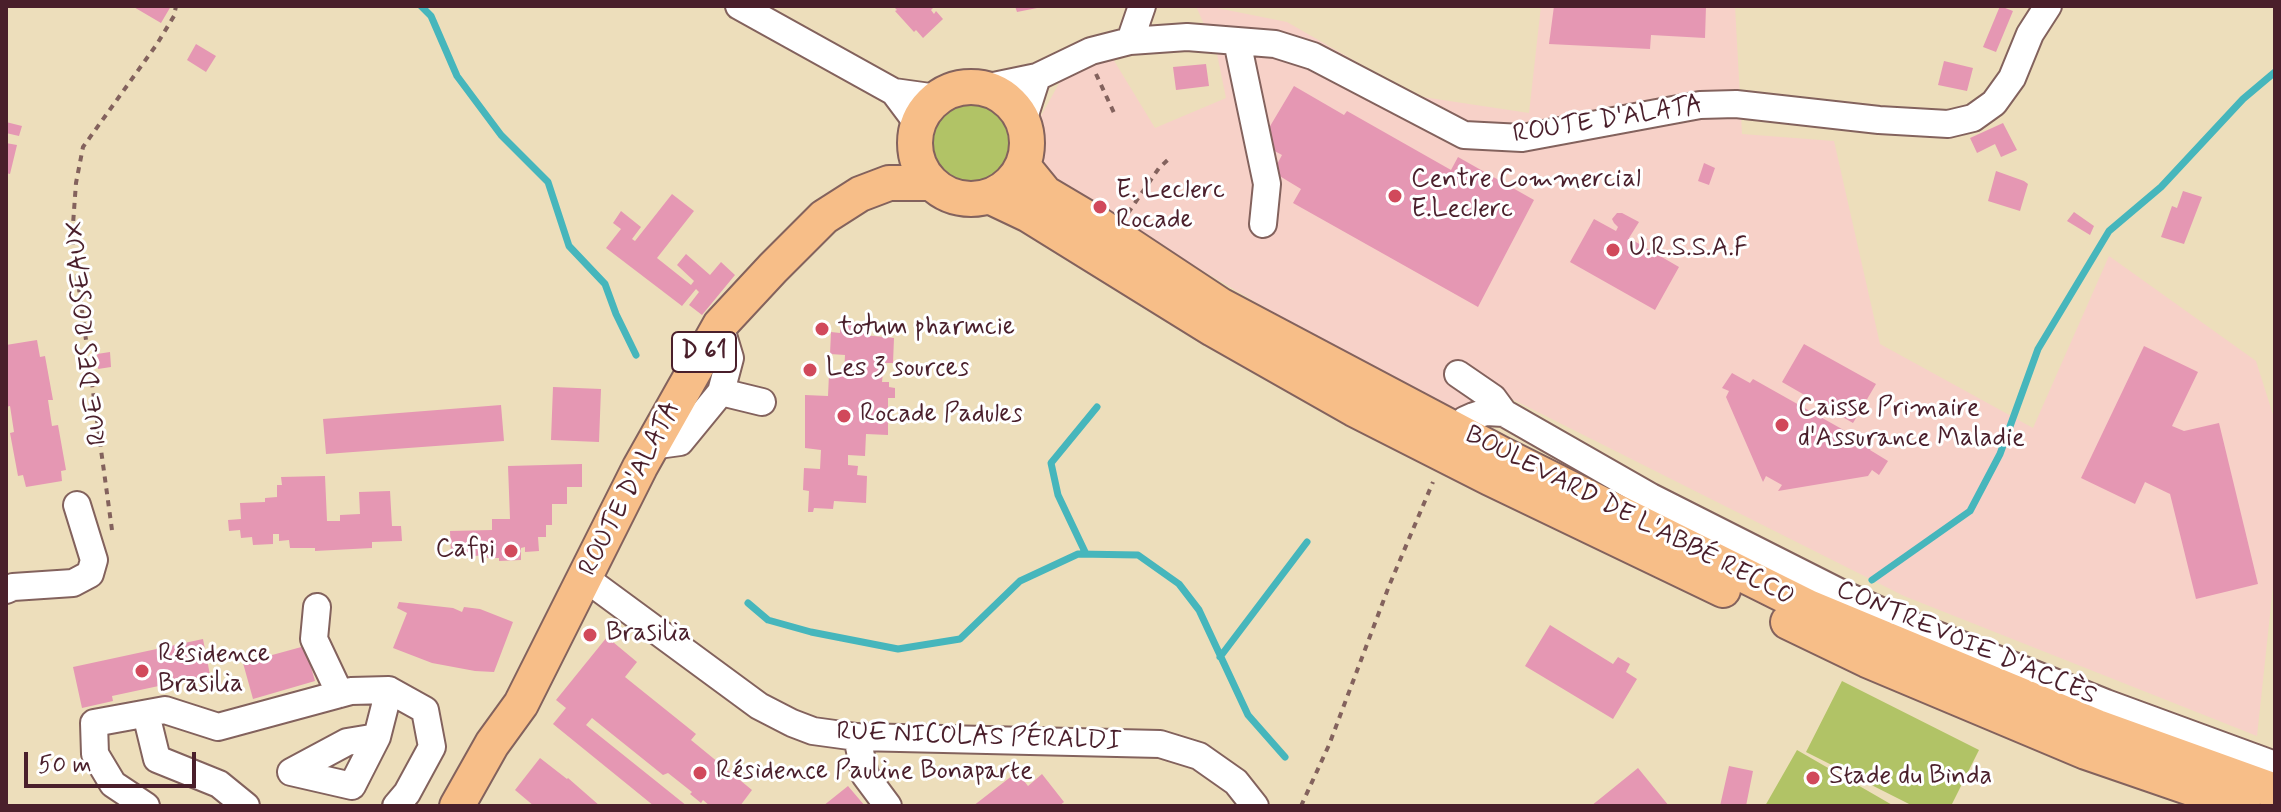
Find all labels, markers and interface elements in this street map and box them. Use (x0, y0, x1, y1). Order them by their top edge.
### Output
street label: ROUTE D'ALATA (1511, 91, 1705, 151)
place label: Centre Commercial E.Leclerc (1411, 165, 1641, 226)
place label: E. Leclerc Rocade (1116, 176, 1225, 238)
marker: Centre Commercial E.Leclerc (1386, 187, 1404, 205)
marker: E. Leclerc Rocade (1091, 198, 1109, 216)
street label: RUE DES ROSEAUX (61, 219, 115, 447)
place label: U.R.S.S.A.F (1629, 234, 1748, 266)
marker: U.R.S.S.A.F (1604, 241, 1622, 259)
place label: totum pharmcie (838, 313, 1015, 345)
marker: totum pharmcie (813, 320, 831, 338)
road number: D 61 (672, 332, 736, 372)
place label: Les 3 sources (826, 354, 969, 386)
marker: Les 3 sources (801, 361, 819, 379)
place label: Caisse Primaire d'Assurance Maladie (1798, 394, 2025, 456)
street label: ROUTE D'ALATA (574, 397, 688, 581)
place label: Rocade Padules (860, 400, 1023, 432)
marker: Rocade Padules (835, 407, 853, 425)
marker: Caisse Primaire d'Assurance Maladie (1773, 416, 1791, 434)
street label: BOULEVARD DE L'ABBÉ RECCO (1459, 420, 1799, 614)
place label: Cafpi (435, 535, 495, 567)
marker: Cafpi (502, 542, 520, 560)
street label: CONTREVOIE D'ACCÈS (1831, 575, 2101, 713)
place label: Brasilia (606, 619, 691, 651)
marker: Brasilia (581, 626, 599, 644)
place label: Résidence Brasilia (158, 640, 270, 702)
marker: Résidence Brasilia (133, 662, 151, 680)
street label: RUE NICOLAS PÉRALDI (836, 717, 1122, 759)
scale bar (28, 736, 200, 786)
text: 50 m (38, 750, 92, 781)
place label: Résidence Pauline Bonaparte (716, 757, 1033, 789)
place label: Stade du Binda (1829, 762, 1992, 794)
marker: Résidence Pauline Bonaparte (691, 764, 709, 782)
marker: Stade du Binda (1804, 769, 1822, 787)

